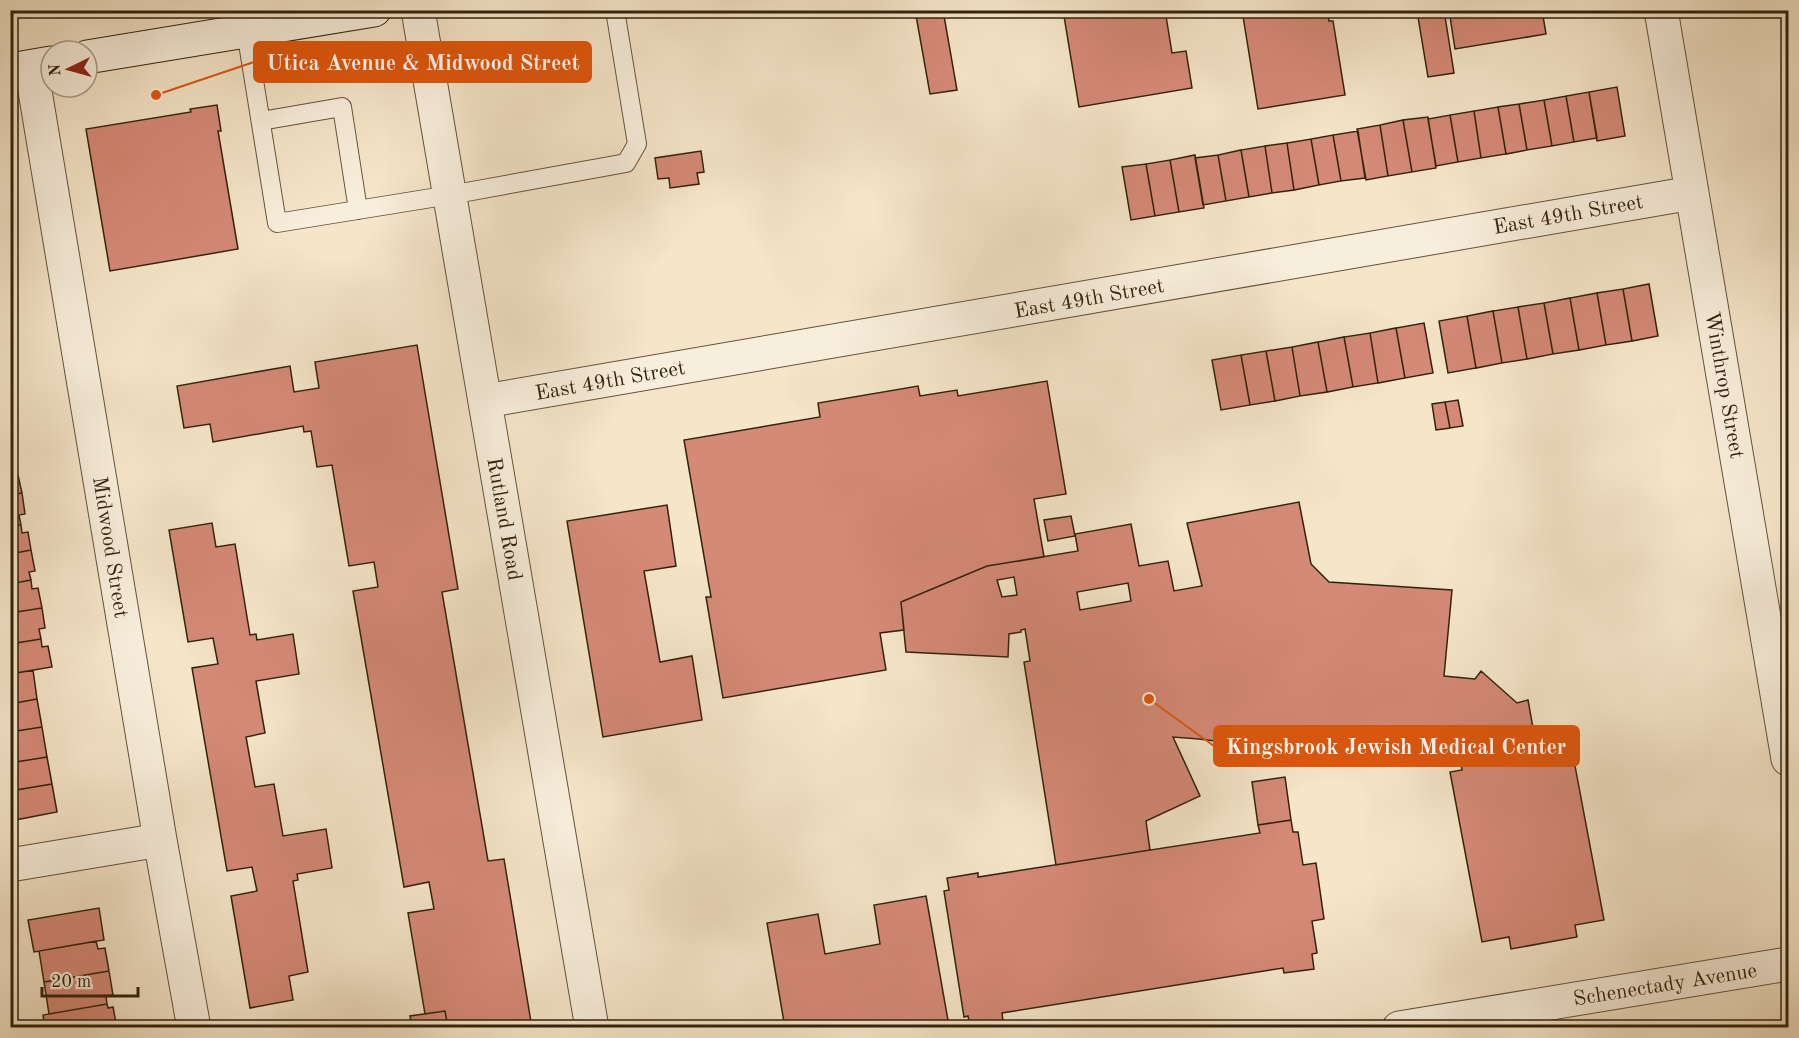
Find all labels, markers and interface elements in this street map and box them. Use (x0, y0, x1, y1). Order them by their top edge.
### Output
north arrow (39, 39, 99, 99)
callout: Utica Avenue & Midwood Street (254, 42, 591, 82)
text: Utica Avenue & Midwood Street (266, 53, 580, 75)
text: N (47, 63, 65, 77)
street label: East 49th Street (1492, 192, 1645, 239)
street label: East 49th Street (1013, 276, 1166, 323)
street label: Winthrop Street (1700, 310, 1747, 460)
street label: East 49th Street (534, 358, 687, 405)
street label: Rutland Road (482, 456, 525, 582)
street label: Midwood Street (88, 475, 131, 619)
callout: Kingsbrook Jewish Medical Center (1214, 726, 1579, 766)
text: Kingsbrook Jewish Medical Center (1226, 737, 1566, 759)
scale bar (42, 960, 138, 998)
street label: Schenectady Avenue (1572, 961, 1759, 1010)
text: 20 m (51, 973, 91, 991)

